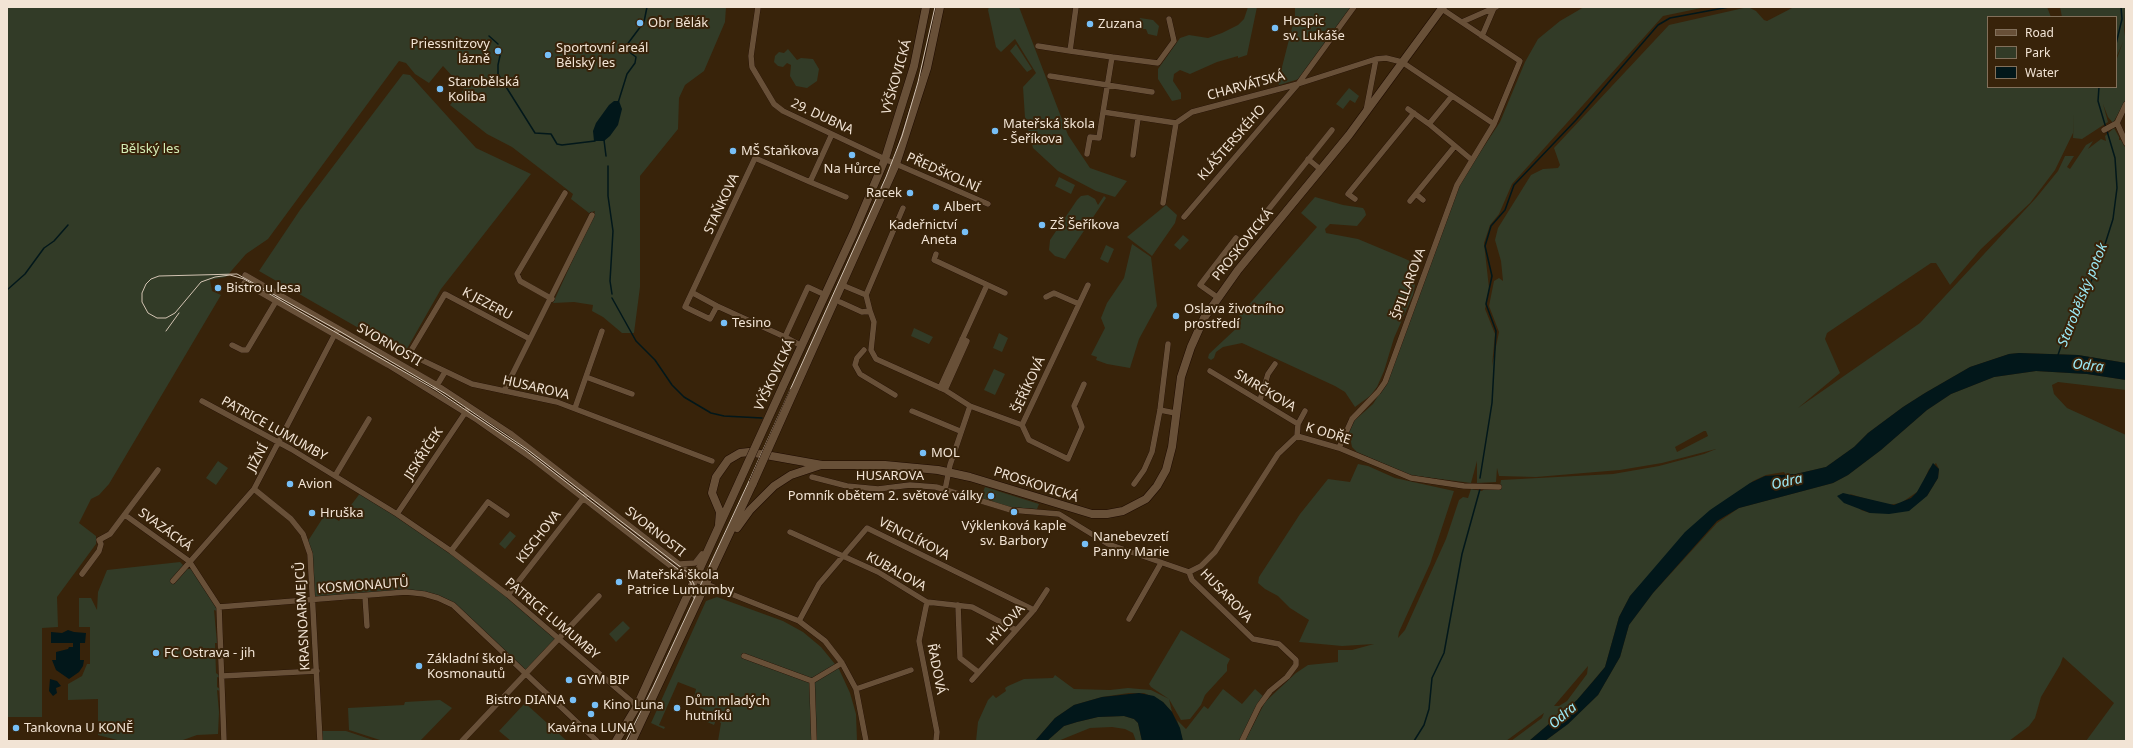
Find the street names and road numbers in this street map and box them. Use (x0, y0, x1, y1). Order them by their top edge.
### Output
street label: VÝŠKOVICKÁ (879, 38, 915, 116)
street label: CHARVÁTSKÁ (1206, 68, 1286, 104)
street label: 29. DUBNA (788, 96, 856, 138)
street label: KLÁŠTERSKÉHO (1195, 102, 1269, 184)
street label: PŘEDŠKOLNÍ (904, 150, 982, 196)
street label: STAŇKOVA (701, 171, 743, 237)
street label: PROSKOVICKÁ (1209, 206, 1277, 284)
street label: ŠPILLAROVA (1389, 246, 1429, 322)
street label: K JEZERU (459, 284, 515, 324)
street label: SVORNOSTI (354, 320, 424, 370)
street label: VÝŠKOVICKÁ (752, 337, 798, 413)
street label: ŠEŘÍKOVÁ (1009, 354, 1049, 416)
street label: SMRČKOVA (1232, 367, 1298, 415)
street label: HUSAROVA (501, 373, 571, 403)
street label: PATRICE LUMUMBY (219, 394, 329, 464)
street label: K ODŘE (1304, 420, 1352, 448)
street label: JISKŘIČEK (401, 425, 447, 483)
street label: JIŽNÍ (244, 441, 272, 475)
street label: PROSKOVICKÁ (992, 464, 1080, 506)
street label: HUSAROVA (856, 468, 924, 484)
street label: SVORNOSTI (622, 504, 688, 560)
street label: SVAZÁCKÁ (135, 505, 195, 555)
street label: KISCHOVA (513, 507, 565, 567)
street label: VENCLÍKOVA (876, 514, 952, 564)
street label: KUBALOVA (863, 549, 929, 595)
street label: KRASNOARMEJCŮ (292, 561, 314, 671)
street label: HUSAROVA (1197, 566, 1255, 626)
street label: KOSMONAUTŮ (317, 575, 409, 597)
street label: PATRICE LUMUMBY (502, 575, 602, 663)
street label: HÝLOVA (984, 602, 1028, 648)
street label: ŘADOVÁ (923, 642, 949, 696)

